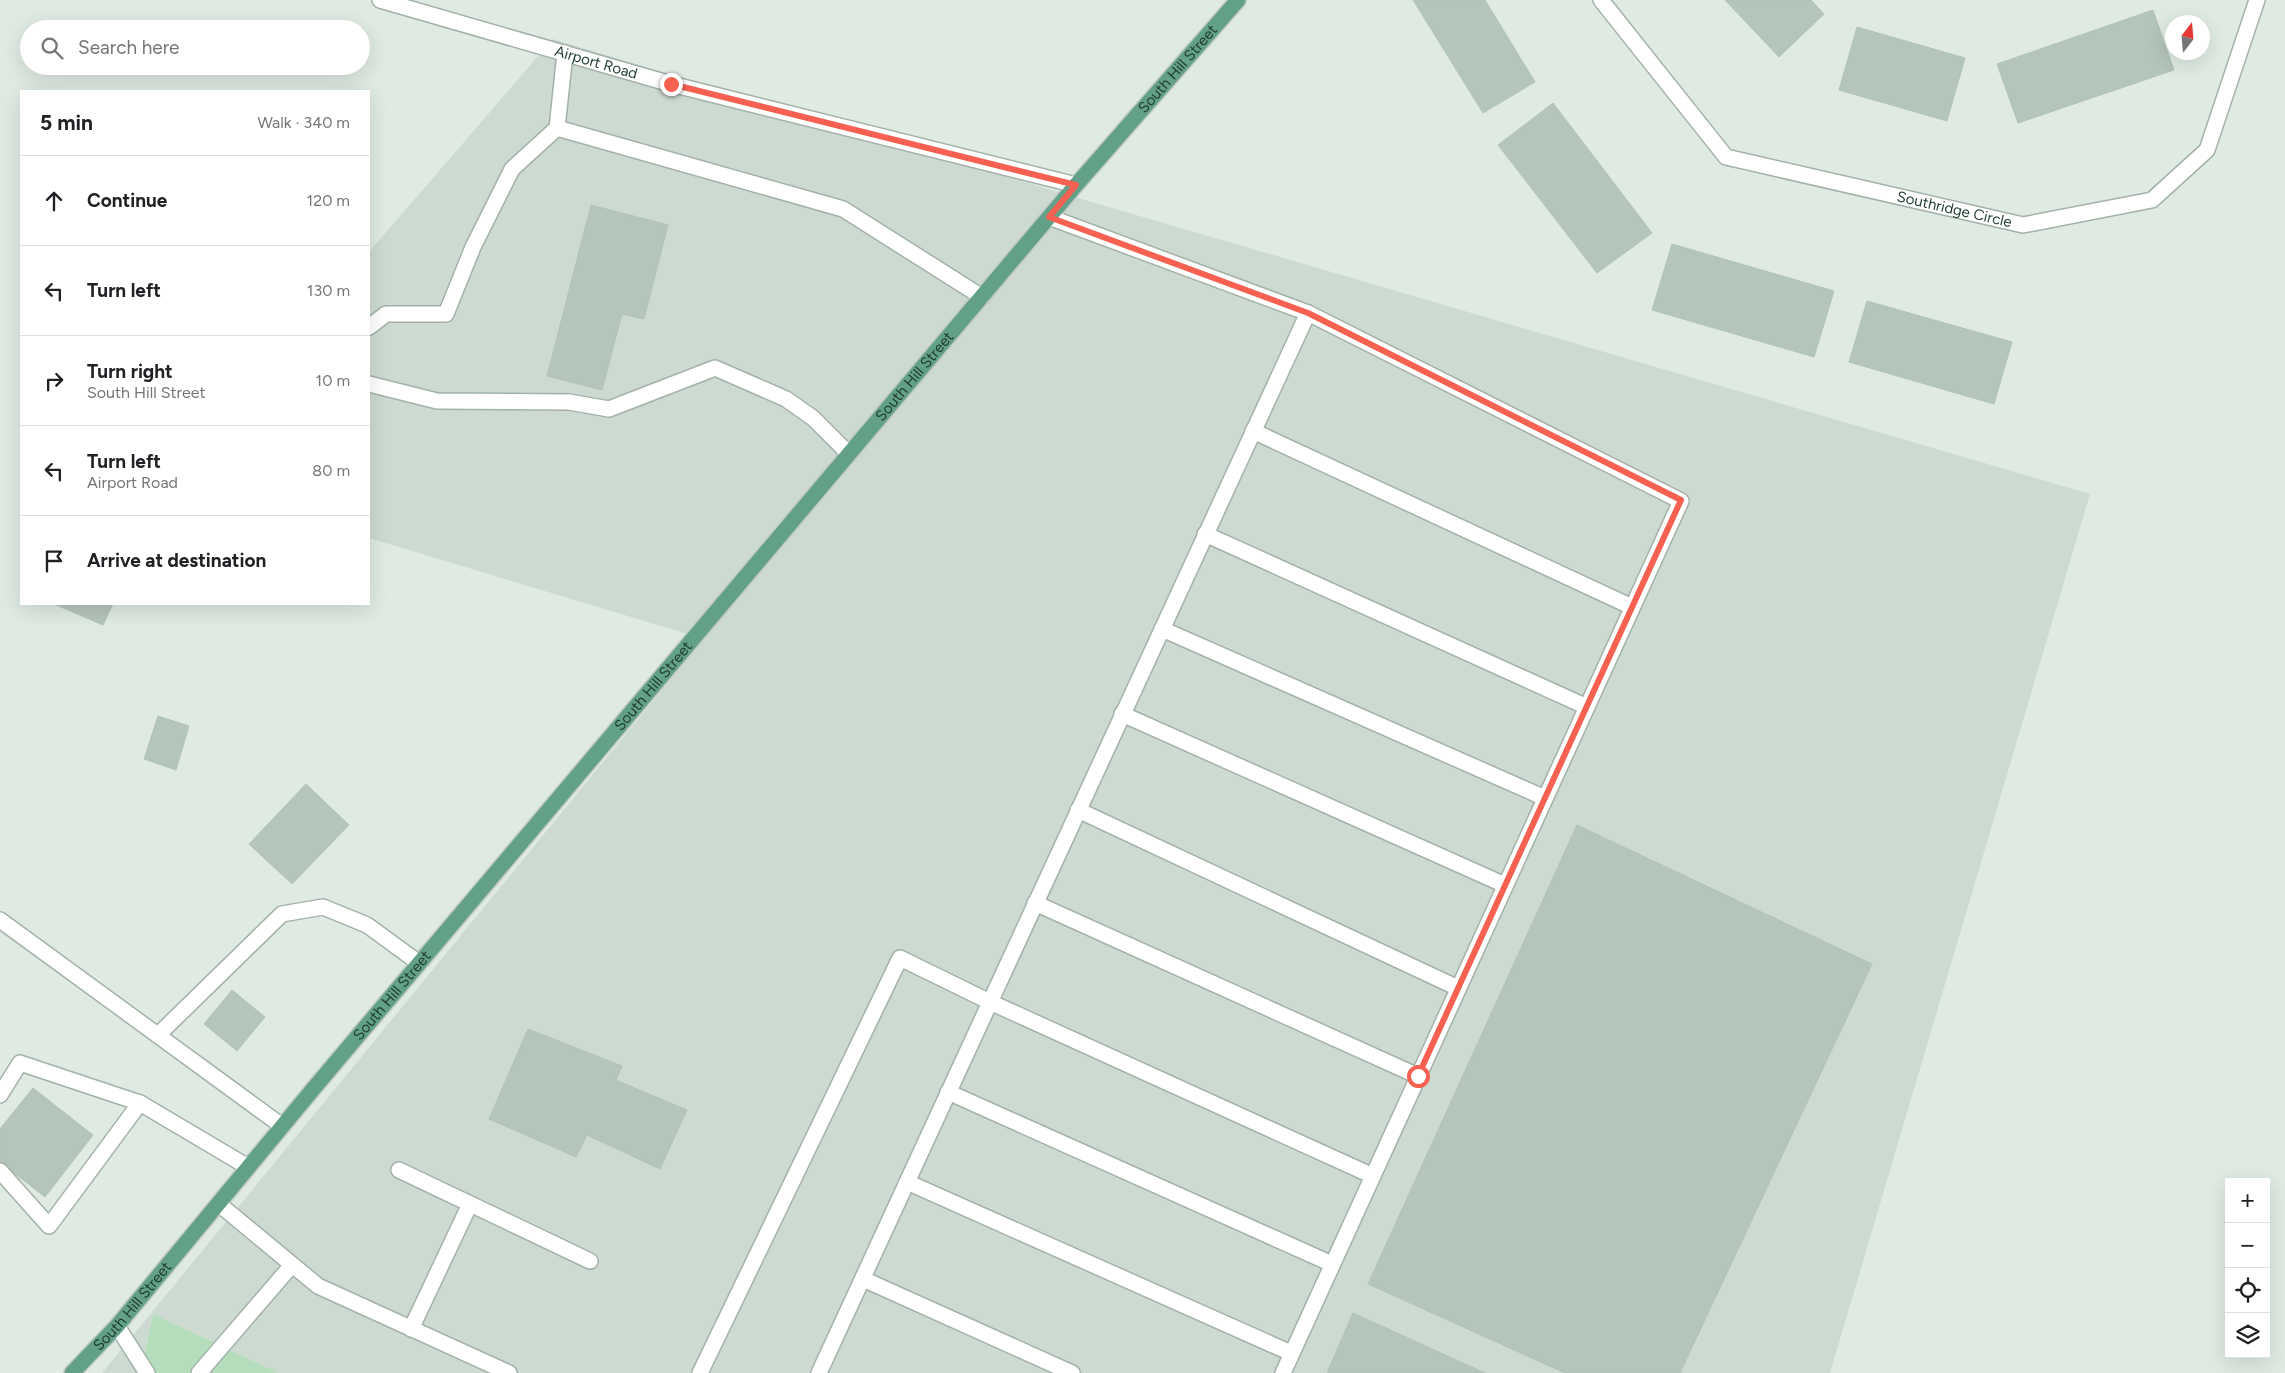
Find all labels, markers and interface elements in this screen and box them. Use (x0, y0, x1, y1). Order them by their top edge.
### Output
north arrow (2165, 15, 2210, 60)
search box (20, 20, 370, 75)
street label: South Hill Street (1134, 21, 1221, 117)
icon: search (38, 34, 66, 62)
text: Search here (78, 36, 180, 59)
street label: Airport Road (553, 42, 640, 83)
route end (660, 73, 683, 96)
text: 5 min (40, 110, 93, 135)
text: Walk · 340 m (257, 113, 350, 132)
icon: ahead (40, 187, 68, 215)
street label: Southridge Circle (1895, 187, 2014, 231)
text: Continue (87, 189, 167, 212)
text: 120 m (307, 191, 350, 210)
icon: left (40, 277, 68, 305)
text: Turn left (87, 279, 161, 302)
text: 130 m (307, 281, 350, 300)
street label: South Hill Street (872, 328, 957, 425)
text: Turn right (87, 360, 173, 383)
icon: right (40, 367, 68, 395)
text: 10 m (316, 371, 350, 390)
text: South Hill Street (87, 383, 205, 402)
text: Turn left (87, 450, 161, 473)
icon: left (40, 457, 68, 485)
text: 80 m (312, 461, 350, 480)
text: Airport Road (87, 473, 178, 492)
icon: arrive (40, 547, 68, 575)
text: Arrive at destination (87, 549, 266, 572)
street label: South Hill Street (610, 637, 696, 734)
street label: South Hill Street (349, 947, 435, 1044)
route start (1407, 1065, 1430, 1088)
map controls (2225, 1178, 2270, 1358)
button: + (2225, 1178, 2270, 1223)
button: − (2225, 1223, 2270, 1268)
street label: South Hill Street (89, 1258, 175, 1354)
button: locate (2225, 1268, 2270, 1313)
button: layers (2225, 1313, 2270, 1358)

